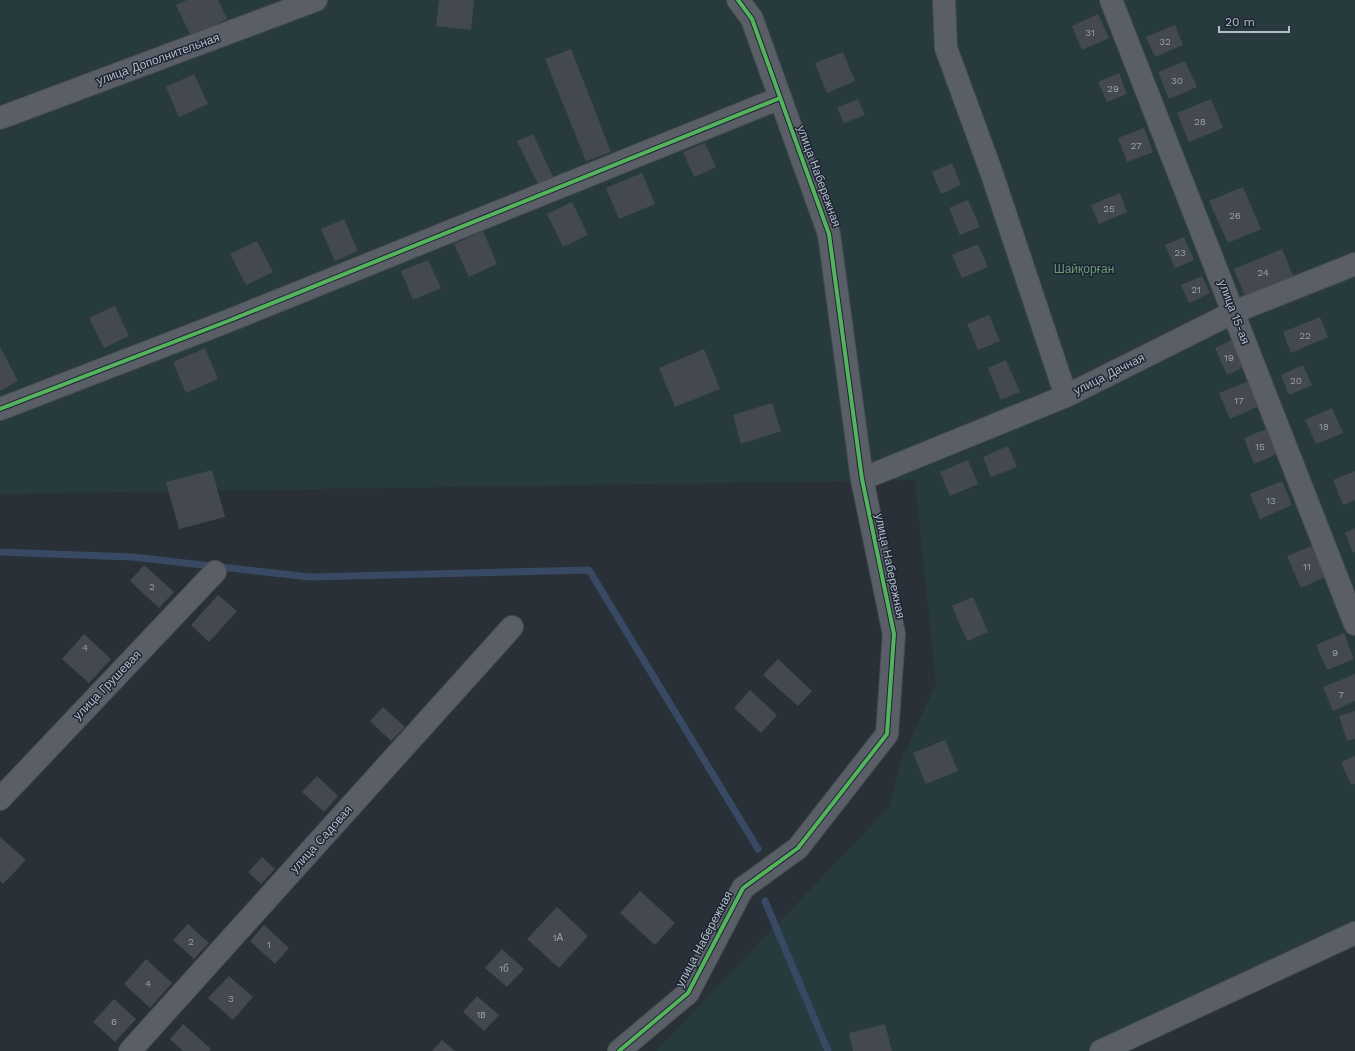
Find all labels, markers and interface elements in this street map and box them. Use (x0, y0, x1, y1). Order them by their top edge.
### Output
scale bar (1219, 8, 1289, 34)
text: 20 m (1225, 15, 1255, 29)
house number: 31 (1085, 27, 1095, 38)
street label: улица Дополнительная (95, 30, 221, 88)
house number: 32 (1159, 36, 1171, 47)
house number: 30 (1171, 75, 1183, 86)
house number: 29 (1107, 83, 1119, 94)
house number: 28 (1194, 116, 1206, 127)
street label: улица Набережная (794, 123, 844, 229)
house number: 27 (1130, 140, 1142, 151)
house number: 25 (1103, 203, 1115, 214)
house number: 26 (1229, 210, 1241, 221)
house number: 23 (1174, 247, 1186, 258)
park label: Шайқорған (1054, 262, 1114, 276)
house number: 24 (1257, 267, 1269, 278)
street label: улица 15-ая (1215, 278, 1253, 346)
house number: 21 (1191, 284, 1201, 295)
house number: 22 (1299, 330, 1311, 341)
street label: улица Дачная (1071, 350, 1147, 398)
house number: 19 (1224, 352, 1234, 363)
house number: 20 (1290, 375, 1302, 386)
house number: 17 (1234, 395, 1244, 406)
house number: 18 (1319, 421, 1329, 432)
house number: 15 (1255, 441, 1265, 452)
house number: 13 (1266, 495, 1276, 506)
street label: улица Набережная (872, 512, 908, 620)
house number: 11 (1303, 561, 1311, 572)
house number: 2 (149, 581, 155, 592)
house number: 4 (82, 642, 88, 653)
street label: улица Грушевая (70, 647, 144, 723)
house number: 9 (1332, 647, 1338, 658)
house number: 7 (1338, 689, 1344, 700)
street label: улица Садовая (287, 802, 355, 876)
street label: улица Набережная (673, 889, 735, 989)
house number: 1А (553, 932, 564, 943)
house number: 2 (188, 936, 194, 947)
house number: 1 (267, 939, 271, 950)
house number: 1б (499, 963, 509, 974)
house number: 4 (145, 978, 151, 989)
house number: 3 (228, 993, 234, 1004)
house number: 1в (476, 1009, 486, 1020)
house number: 6 (111, 1016, 117, 1027)

